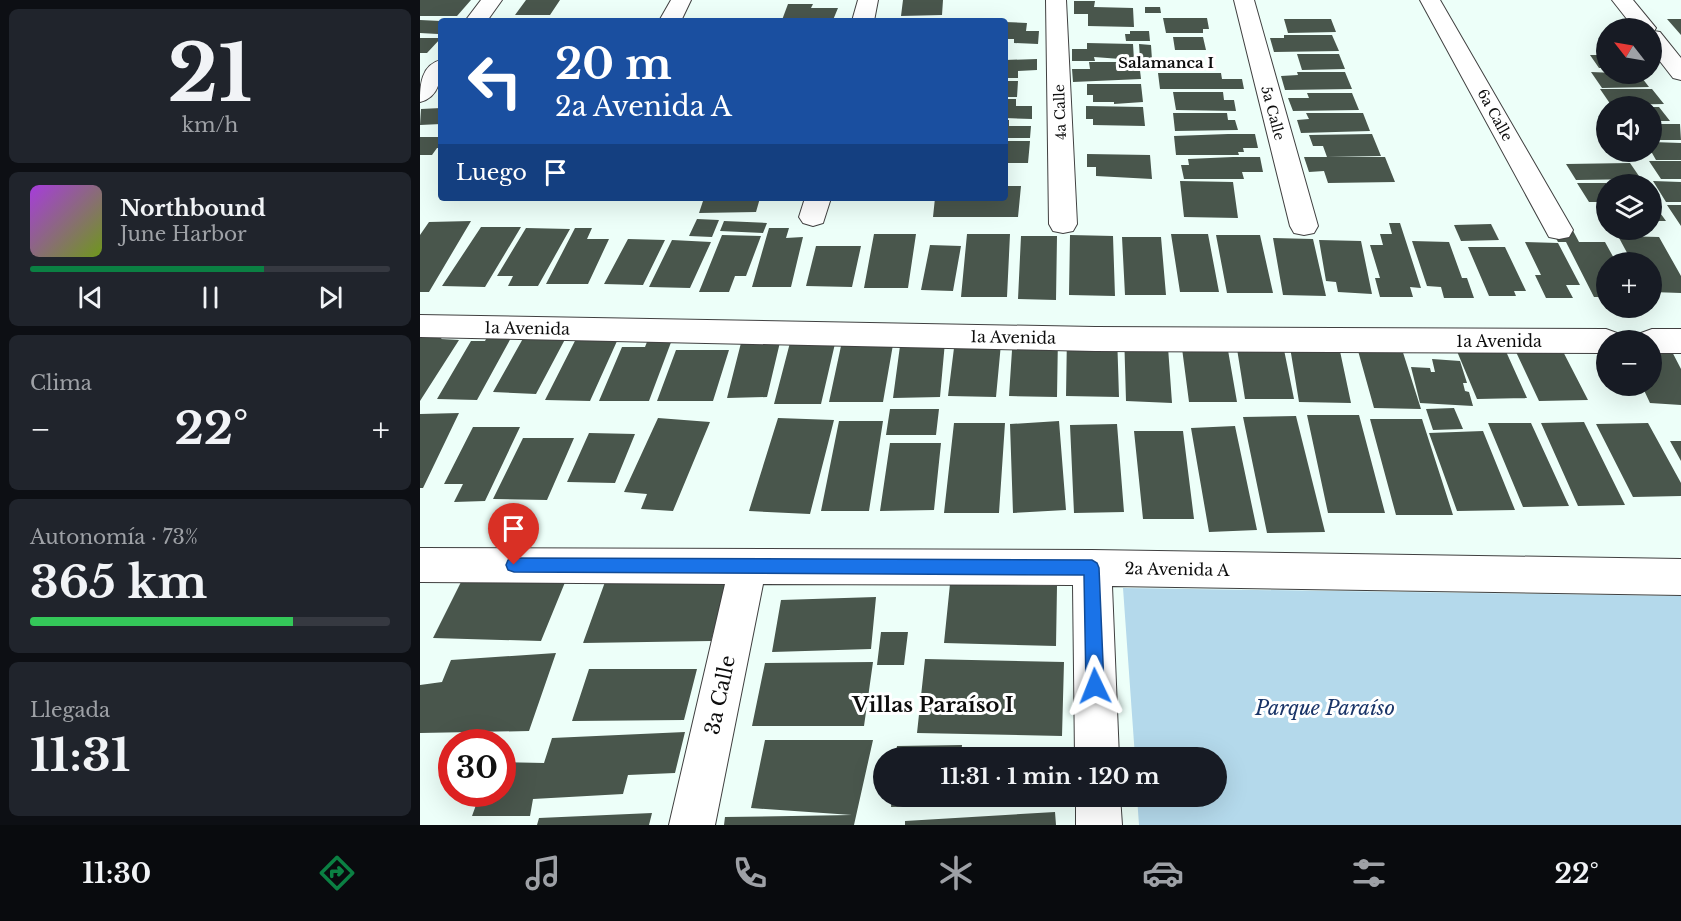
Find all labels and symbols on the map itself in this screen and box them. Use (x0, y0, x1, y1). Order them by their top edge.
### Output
north arrow (1596, 18, 1662, 84)
district label: Salamanca I (1118, 53, 1214, 72)
street label: 4a Calle (1050, 84, 1070, 140)
street label: 5a Calle (1257, 84, 1289, 142)
street label: 6a Calle (1473, 86, 1517, 144)
street label: 1a Avenida (484, 317, 570, 339)
street label: 1a Avenida (970, 326, 1056, 348)
street label: 1a Avenida (1456, 331, 1542, 351)
pin (488, 503, 539, 565)
street label: 2a Avenida A (1124, 558, 1230, 580)
street label: 3a Calle (700, 653, 740, 737)
position arrow (1063, 654, 1127, 718)
district label: Villas Paraíso I (851, 692, 1014, 718)
park label: Parque Paraíso (1254, 696, 1395, 720)
speed limit sign: 30 (438, 729, 516, 807)

